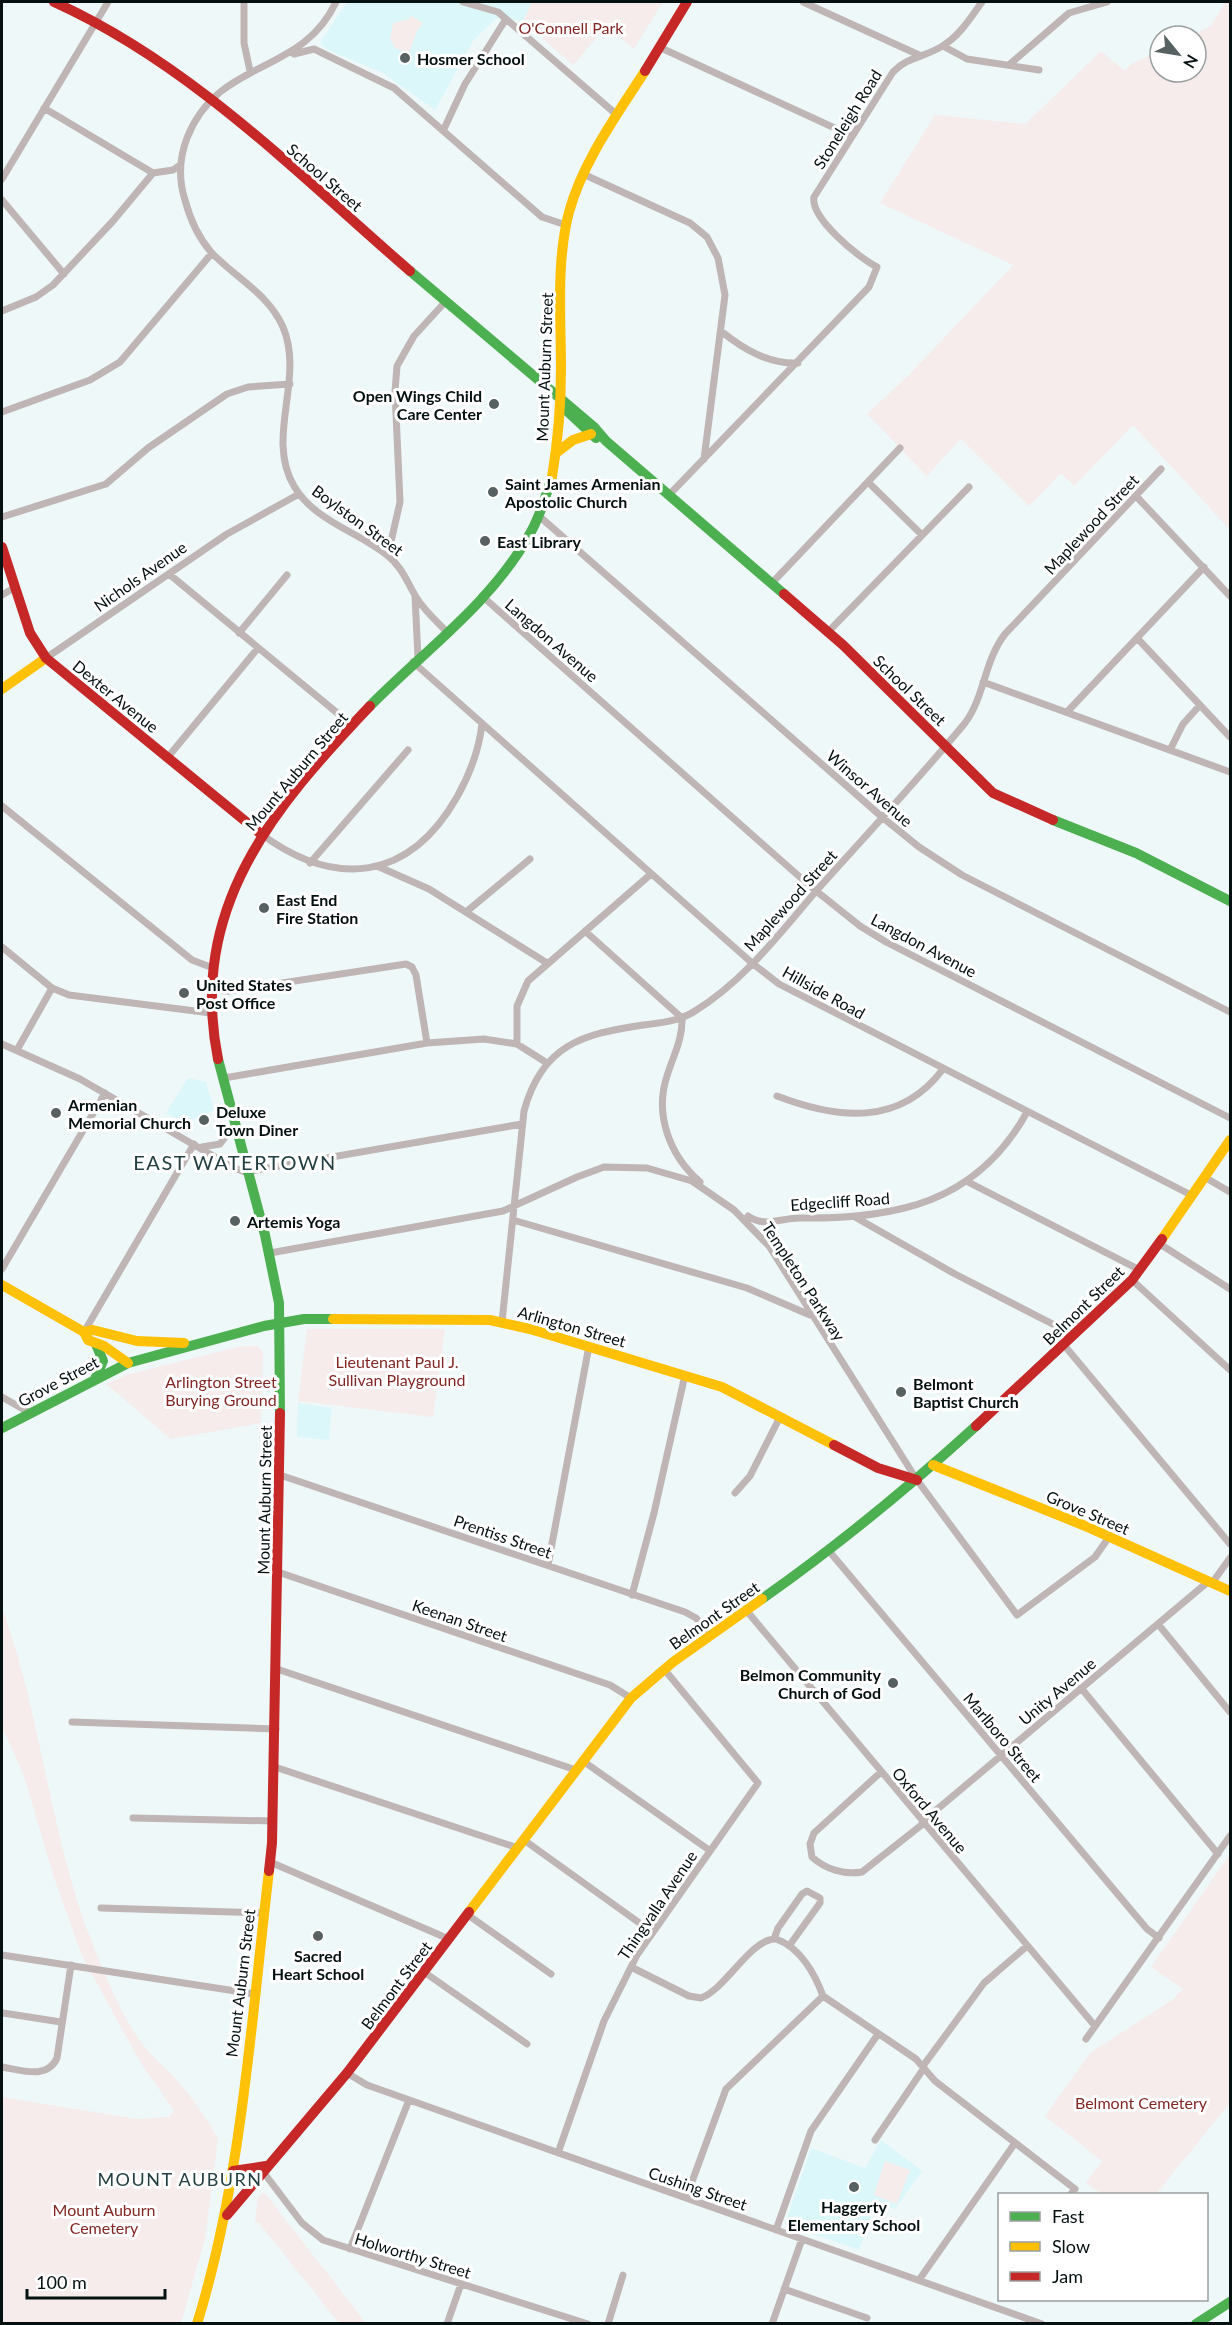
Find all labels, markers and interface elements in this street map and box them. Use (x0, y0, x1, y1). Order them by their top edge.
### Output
park label: O'Connell Park (519, 18, 624, 37)
north arrow (1148, 24, 1208, 84)
place label: Hosmer School (417, 49, 525, 68)
marker: Hosmer School (398, 51, 412, 65)
text: N (1180, 52, 1203, 72)
street label: Stoneleigh Road (809, 66, 885, 172)
street label: School Street (284, 139, 367, 215)
street label: Mount Auburn Street (532, 292, 556, 442)
place label: Open Wings Child Care Center (353, 386, 482, 423)
marker: Open Wings Child Care Center (487, 397, 501, 411)
street label: Maplewood Street (1040, 470, 1142, 578)
place label: Saint James Armenian Apostolic Church (504, 474, 660, 511)
street label: Boylston Street (309, 481, 407, 560)
marker: Saint James Armenian Apostolic Church (486, 485, 500, 499)
place label: East Library (497, 532, 582, 551)
marker: East Library (478, 534, 492, 548)
street label: Nichols Avenue (90, 537, 190, 615)
street label: Langdon Avenue (502, 595, 602, 685)
street label: School Street (870, 651, 950, 729)
street label: Dexter Avenue (69, 656, 163, 736)
street label: Mount Auburn Street (241, 708, 351, 834)
street label: Winsor Avenue (823, 746, 917, 830)
street label: Maplewood Street (740, 845, 841, 954)
place label: East End Fire Station (276, 890, 358, 927)
marker: East End Fire Station (257, 901, 271, 915)
street label: Langdon Avenue (868, 909, 980, 981)
street label: Hillside Road (779, 962, 869, 1022)
place label: United States Post Office (196, 975, 292, 1012)
marker: United States Post Office (177, 986, 191, 1000)
place label: Armenian Memorial Church (67, 1095, 191, 1132)
place label: Deluxe Town Diner (216, 1102, 298, 1139)
marker: Armenian Memorial Church (49, 1106, 63, 1120)
marker: Deluxe Town Diner (197, 1113, 211, 1127)
district label: EAST WATERTOWN (133, 1150, 337, 1174)
street label: Edgecliff Road (790, 1188, 890, 1214)
place label: Artemis Yoga (246, 1212, 341, 1231)
marker: Artemis Yoga (228, 1214, 242, 1228)
street label: Templeton Parkway (759, 1218, 850, 1345)
street label: Belmont Street (1038, 1261, 1128, 1348)
street label: Arlington Street (516, 1302, 628, 1351)
street label: Grove Street (14, 1352, 102, 1410)
park label: Lieutenant Paul J. Sullivan Playground (329, 1352, 465, 1389)
park label: Arlington Street Burying Ground (165, 1372, 277, 1409)
place label: Belmont Baptist Church (913, 1374, 1019, 1411)
marker: Belmont Baptist Church (894, 1385, 908, 1399)
street label: Mount Auburn Street (253, 1425, 275, 1575)
street label: Grove Street (1044, 1486, 1133, 1538)
street label: Prentiss Street (452, 1510, 555, 1562)
street label: Belmont Street (665, 1577, 763, 1653)
street label: Keenan Street (410, 1595, 510, 1645)
street label: Unity Avenue (1015, 1653, 1099, 1729)
place label: Belmon Community Church of God (740, 1665, 882, 1702)
marker: Belmon Community Church of God (886, 1676, 900, 1690)
street label: Marlboro Street (960, 1688, 1046, 1786)
street label: Oxford Avenue (889, 1763, 971, 1857)
street label: Thingvalla Avenue (614, 1847, 700, 1963)
street label: Mount Auburn Street (221, 1908, 259, 2058)
marker: Sacred Heart School (311, 1929, 325, 1943)
street label: Belmont Street (357, 1937, 435, 2033)
place label: Sacred Heart School (272, 1946, 364, 1983)
park label: Belmont Cemetery (1075, 2093, 1208, 2112)
street label: Cushing Street (646, 2162, 750, 2214)
district label: MOUNT AUBURN (97, 2168, 263, 2190)
marker: Haggerty Elementary School (847, 2180, 861, 2194)
legend (998, 2193, 1208, 2301)
place label: Haggerty Elementary School (788, 2197, 920, 2234)
park label: Mount Auburn Cemetery (53, 2200, 155, 2237)
text: Fast (1052, 2205, 1085, 2227)
street label: Holworthy Street (353, 2228, 474, 2282)
text: Slow (1052, 2235, 1090, 2257)
scale bar (27, 2262, 165, 2300)
text: Jam (1052, 2265, 1083, 2287)
text: 100 m (36, 2271, 87, 2293)

